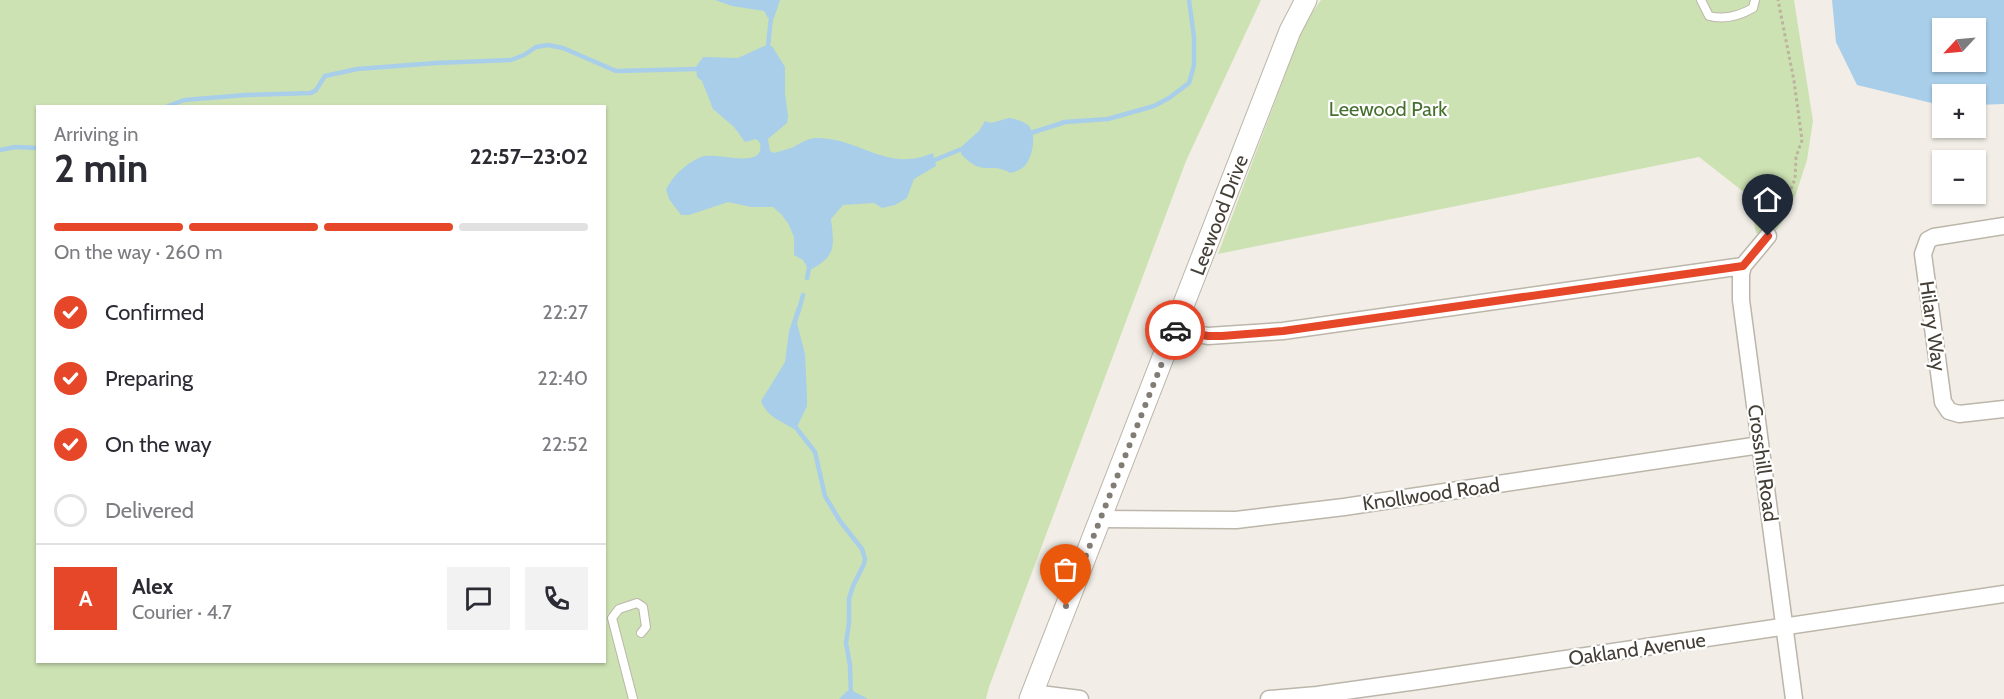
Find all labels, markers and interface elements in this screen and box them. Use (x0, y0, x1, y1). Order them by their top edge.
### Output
north arrow (1932, 18, 1986, 72)
map controls (1932, 18, 1986, 204)
button: + (1932, 84, 1986, 138)
park label: Leewood Park (1329, 97, 1447, 121)
text: Arriving in (54, 122, 138, 146)
text: 22:57–23:02 (470, 143, 588, 170)
text: 2 min (54, 144, 148, 192)
button: − (1932, 150, 1986, 204)
street label: Leewood Drive (1185, 151, 1253, 279)
pin (1742, 174, 1793, 236)
icon: home (1751, 183, 1784, 216)
text: On the way · 260 m (54, 240, 223, 264)
street label: Hilary Way (1915, 279, 1951, 373)
icon: check (54, 296, 87, 329)
text: Confirmed (105, 299, 204, 326)
text: 22:27 (542, 300, 588, 324)
courier (1145, 300, 1205, 360)
icon: car (1159, 314, 1192, 347)
icon: check (54, 362, 87, 395)
text: Preparing (105, 365, 193, 392)
text: 22:40 (537, 366, 588, 390)
street label: Crosshill Road (1743, 403, 1783, 523)
icon: check (54, 428, 87, 461)
text: On the way (105, 431, 212, 458)
text: 22:52 (542, 432, 588, 456)
street label: Knollwood Road (1361, 472, 1501, 516)
text: Delivered (105, 497, 194, 524)
pin (1040, 544, 1091, 606)
icon: bag (1049, 553, 1082, 586)
button: chat (447, 567, 510, 630)
button: phone (525, 567, 588, 630)
text: Alex (132, 573, 173, 600)
text: A (79, 585, 92, 612)
text: Courier · 4.7 (132, 600, 232, 624)
street label: Oakland Avenue (1567, 627, 1707, 671)

